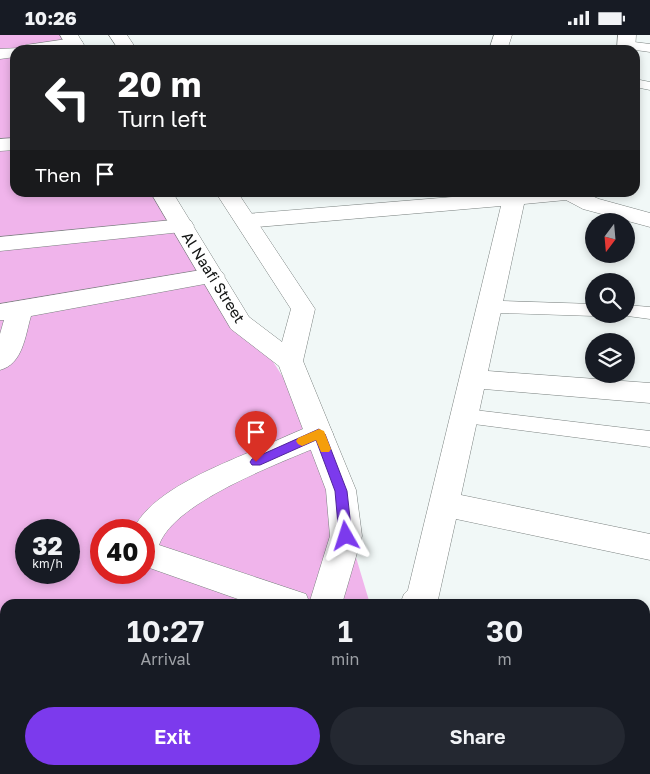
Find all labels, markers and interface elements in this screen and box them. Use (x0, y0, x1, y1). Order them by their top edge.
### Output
text: 10:26 (25, 6, 77, 29)
text: 20 m (118, 63, 201, 105)
icon: left (35, 65, 100, 130)
text: Turn left (118, 105, 207, 132)
icon: arrive (91, 160, 119, 188)
text: Then (35, 163, 81, 186)
north arrow (585, 213, 635, 263)
map controls (585, 213, 635, 383)
street label: Al Naafi Street (179, 228, 249, 326)
button: search (585, 273, 635, 323)
button: layers (585, 333, 635, 383)
pin (235, 411, 277, 462)
icon: arrive (242, 418, 270, 446)
position arrow (319, 509, 371, 561)
speed limit sign: 40 (90, 519, 155, 584)
text: 32 (32, 530, 63, 561)
text: km/h (32, 556, 63, 571)
text: 10:27 (127, 613, 204, 649)
text: 1 (338, 613, 353, 649)
text: 30 (486, 613, 523, 649)
text: Arrival (140, 649, 191, 669)
text: min (331, 649, 359, 669)
text: m (498, 649, 512, 669)
button: Exit (25, 707, 320, 765)
button: Share (330, 707, 625, 765)

